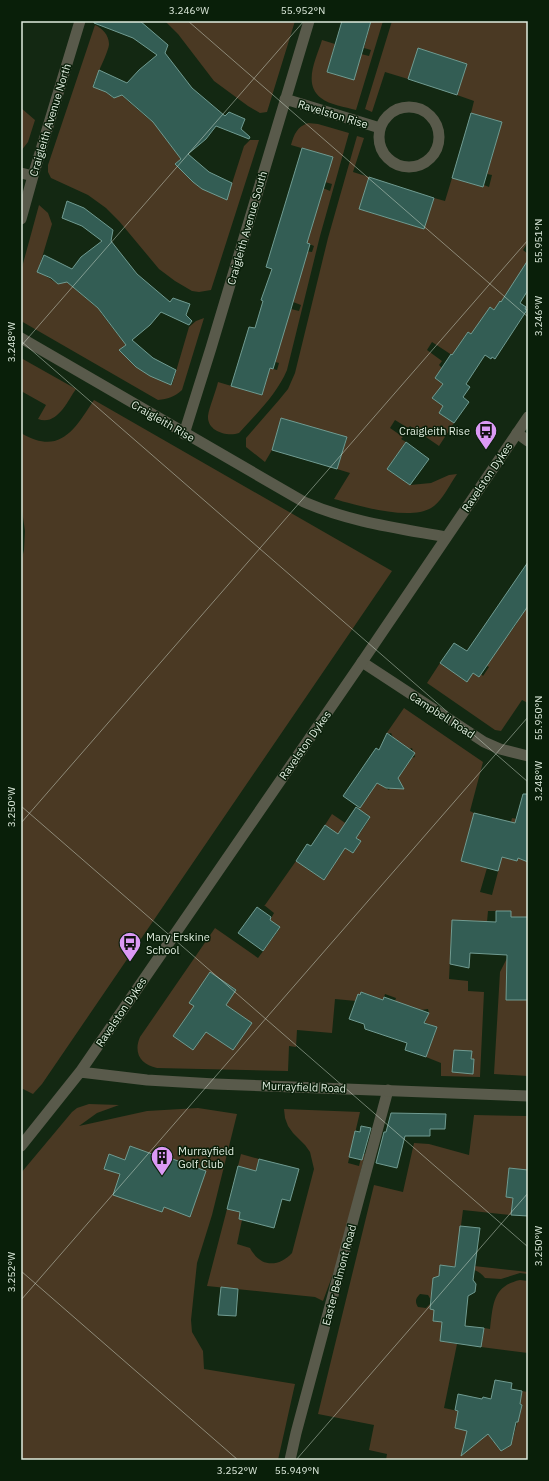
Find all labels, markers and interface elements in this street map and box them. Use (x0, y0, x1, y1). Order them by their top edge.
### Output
text: 3.246°W (169, 4, 209, 17)
text: 55.952°N (281, 4, 325, 17)
street label: Craigleith Avenue North (26, 62, 74, 178)
street label: Ravelston Rise (296, 97, 370, 131)
street label: Craigleith Avenue South (224, 169, 270, 287)
text: 55.951°N (532, 219, 545, 263)
text: 3.246°W (532, 296, 545, 336)
text: 3.248°W (5, 322, 18, 362)
street label: Craigleith Rise (129, 397, 197, 445)
bus stop icon: Craigleith Rise (473, 418, 499, 451)
place label: Craigleith Rise (399, 424, 470, 438)
street label: Ravelston Dykes (459, 439, 515, 515)
street label: Campbell Road (407, 689, 477, 741)
text: 55.950°N (532, 696, 545, 740)
street label: Ravelston Dykes (276, 708, 334, 782)
text: 3.248°W (532, 761, 545, 801)
text: 3.250°W (5, 787, 18, 827)
bus stop icon: Mary Erskine School (117, 930, 143, 963)
place label: Mary Erskine School (146, 930, 210, 957)
street label: Ravelston Dykes (93, 974, 149, 1050)
street label: Murrayfield Road (262, 1079, 346, 1095)
building icon: Murrayfield Golf Club (149, 1144, 175, 1177)
place label: Murrayfield Golf Club (178, 1144, 234, 1171)
street label: Easter Belmont Road (319, 1223, 359, 1327)
text: 3.250°W (532, 1226, 545, 1266)
text: 3.252°W (5, 1252, 18, 1292)
text: 3.252°W (217, 1464, 257, 1477)
text: 55.949°N (275, 1464, 319, 1477)

